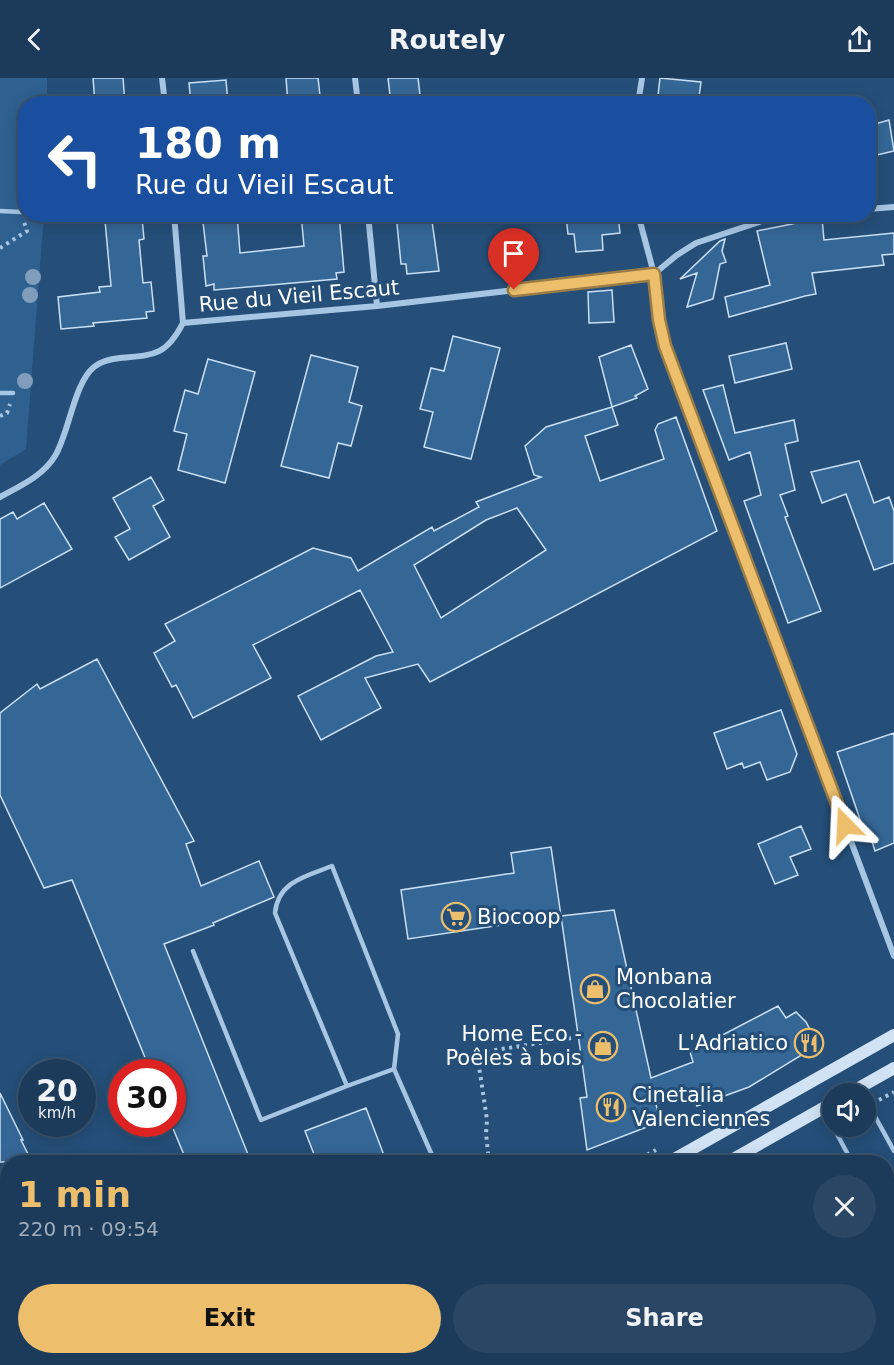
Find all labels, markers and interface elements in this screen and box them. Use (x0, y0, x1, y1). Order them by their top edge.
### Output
icon: back (18, 23, 51, 56)
icon: share (843, 23, 876, 56)
text: Routely (389, 24, 505, 55)
text: 180 m (135, 119, 281, 168)
icon: left (36, 120, 114, 198)
text: Rue du Vieil Escaut (135, 169, 393, 200)
pin (488, 228, 539, 290)
icon: arrive (497, 237, 530, 270)
street label: Rue du Vieil Escaut (198, 275, 400, 317)
position arrow (813, 793, 877, 857)
supermarket icon: Biocoop (440, 901, 472, 933)
place label: Biocoop (477, 905, 561, 929)
place label: Monbana Chocolatier (616, 965, 736, 1013)
shop icon: Monbana Chocolatier (579, 973, 611, 1005)
place label: Home Eco - Poêles à bois (445, 1022, 582, 1070)
restaurant icon: L'Adriatico (793, 1027, 825, 1059)
shop icon: Home Eco - Poêles à bois (587, 1030, 619, 1062)
place label: L'Adriatico (677, 1031, 788, 1055)
speed limit sign: 30 (108, 1059, 186, 1137)
text: 20 (36, 1073, 78, 1108)
place label: Cinetalia Valenciennes (632, 1083, 770, 1131)
map controls (822, 1083, 876, 1137)
button: sound (822, 1083, 876, 1137)
restaurant icon: Cinetalia Valenciennes (595, 1091, 627, 1123)
text: km/h (38, 1104, 76, 1122)
text: 1 min (18, 1174, 131, 1215)
button: close (813, 1175, 876, 1238)
text: 220 m · 09:54 (18, 1217, 159, 1241)
button: Exit (18, 1284, 441, 1353)
button: Share (453, 1284, 876, 1353)

